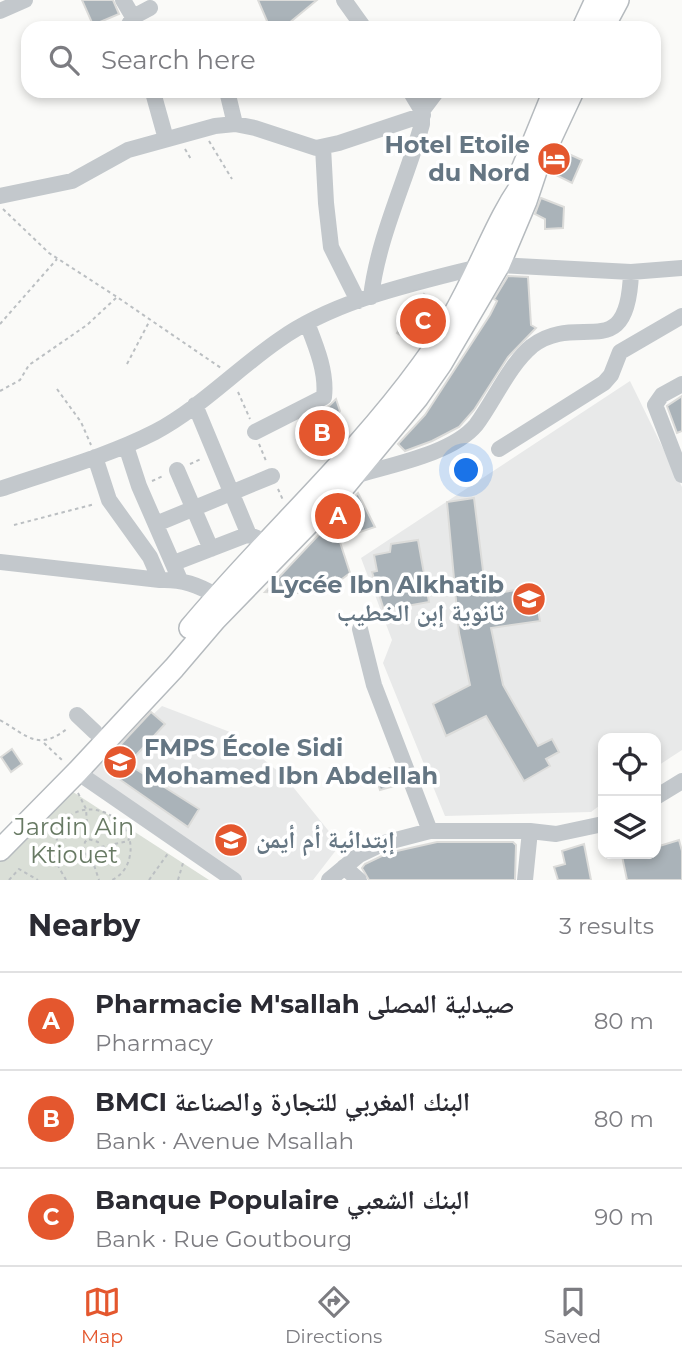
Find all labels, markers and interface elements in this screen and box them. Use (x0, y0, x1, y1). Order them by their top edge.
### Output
search box (21, 21, 661, 98)
icon: search (45, 41, 83, 79)
text: Search here (101, 44, 256, 76)
place label: Hotel Etoile du Nord (384, 130, 530, 187)
hotel icon: Hotel Etoile du Nord (535, 140, 573, 178)
pin: C (400, 295, 446, 347)
pin: B (299, 407, 345, 459)
your location (449, 453, 483, 487)
pin: A (315, 490, 361, 542)
place label: Lycée Ibn Alkhatib ثانوية إبن الخطيب (270, 570, 505, 628)
school or university icon: Lycée Ibn Alkhatib ثانوية إبن الخطيب (510, 580, 548, 618)
place label: FMPS École Sidi Mohamed Ibn Abdellah (144, 733, 438, 790)
map controls (598, 733, 661, 859)
button: locate (598, 733, 661, 796)
school or university icon: FMPS École Sidi Mohamed Ibn Abdellah (101, 743, 139, 781)
button: layers (598, 796, 661, 859)
park label: Jardin Ain Ktiouet (13, 812, 134, 869)
school or university icon: إبتدائية أم أيمن (212, 821, 250, 859)
place label: إبتدائية أم أيمن (256, 824, 395, 857)
text: Nearby (28, 907, 140, 944)
text: 3 results (559, 912, 654, 940)
text: Pharmacie M'sallah صيدلية المصلى (95, 988, 514, 1020)
text: A (42, 1007, 60, 1035)
text: 80 m (594, 1007, 654, 1035)
text: Pharmacy (95, 1029, 213, 1057)
text: BMCI البنك المغربي للتجارة والصناعة (95, 1086, 470, 1118)
text: B (42, 1105, 60, 1133)
text: 80 m (594, 1105, 654, 1133)
text: Bank · Avenue Msallah (95, 1127, 354, 1155)
text: Banque Populaire البنك الشعبي (95, 1184, 470, 1216)
text: C (43, 1203, 59, 1231)
text: 90 m (594, 1203, 654, 1231)
text: Bank · Rue Goutbourg (95, 1225, 352, 1253)
tab: Map (81, 1283, 123, 1348)
tab: Directions (285, 1283, 382, 1348)
tab: Saved (544, 1283, 601, 1348)

